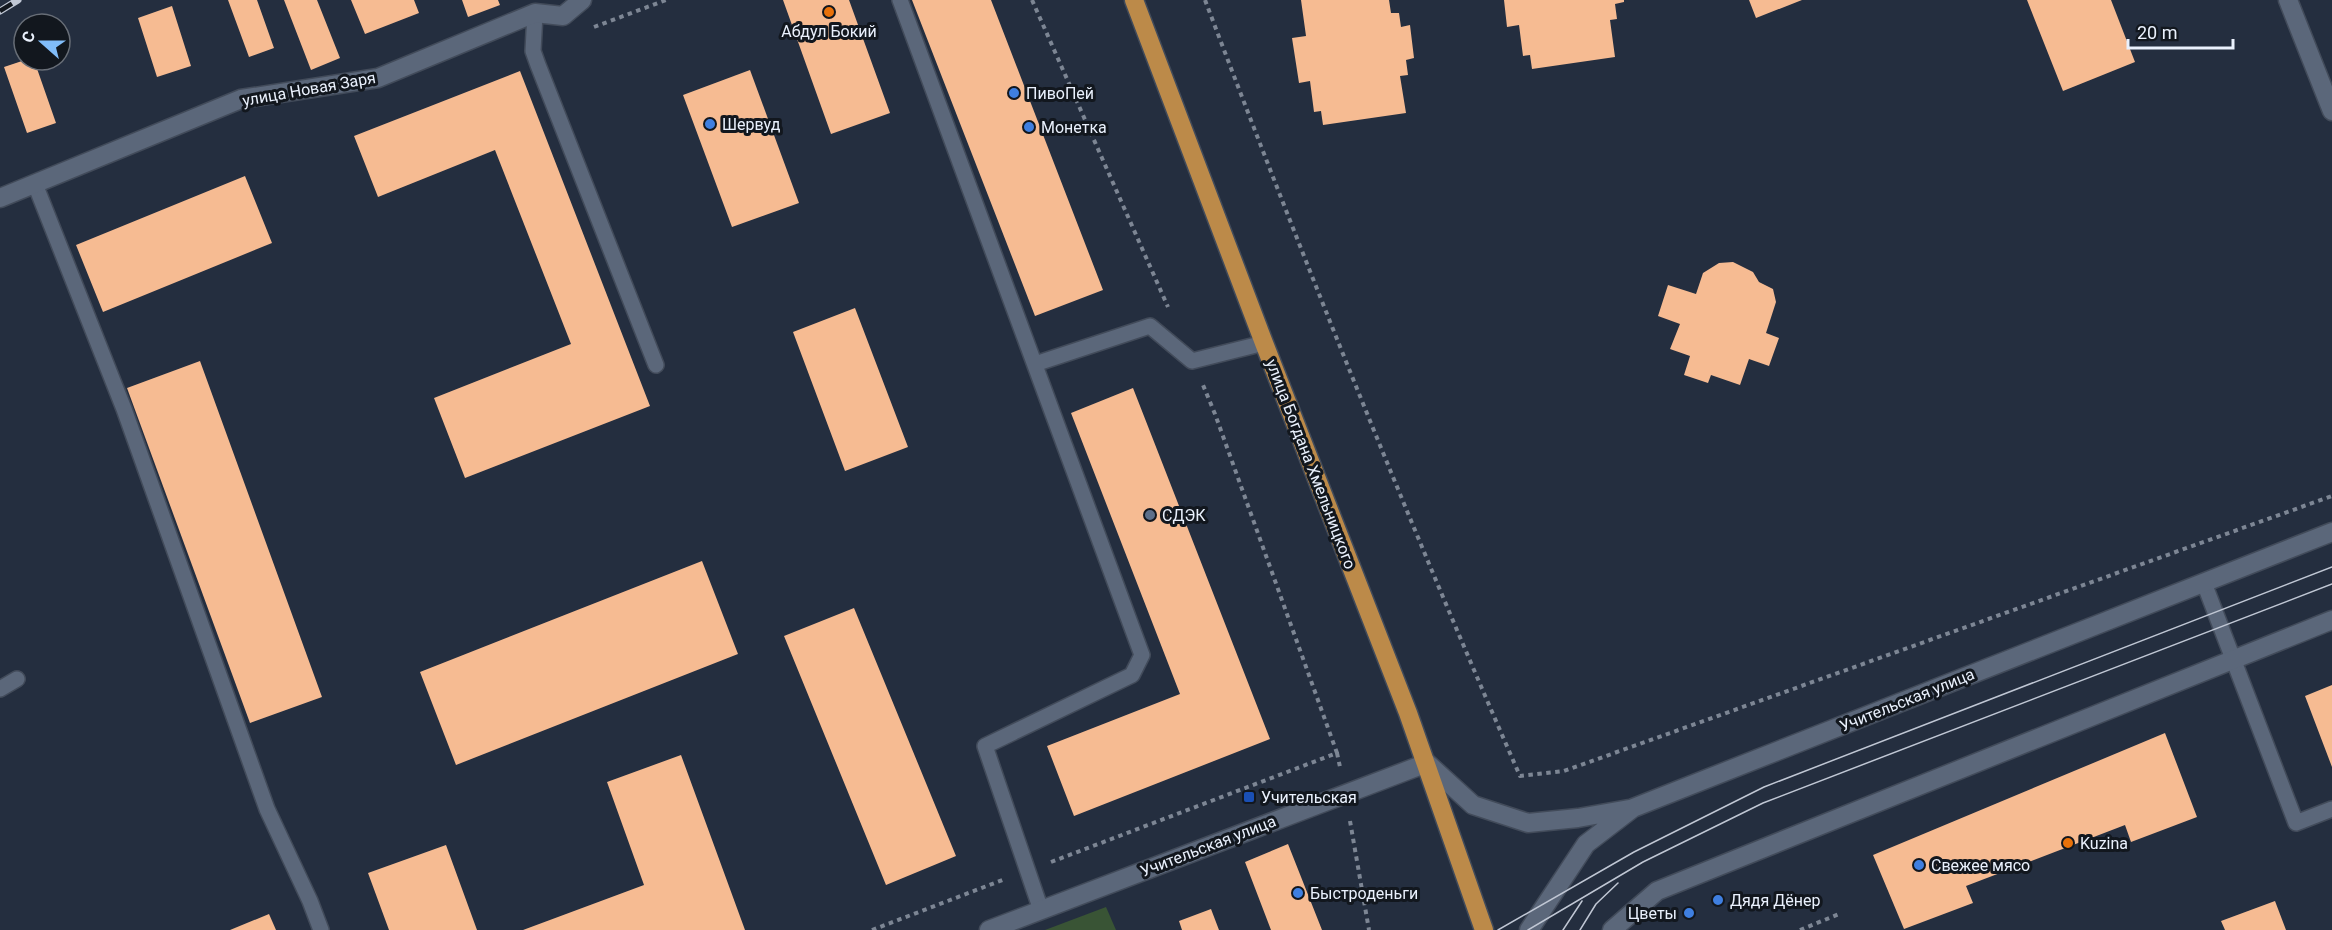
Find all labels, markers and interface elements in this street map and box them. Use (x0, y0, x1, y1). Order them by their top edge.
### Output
marker: Абдул Бокий (822, 5, 836, 19)
north arrow (12, 12, 72, 72)
scale bar (2128, 12, 2233, 50)
place label: Абдул Бокий (781, 22, 877, 41)
text: 20 m (2137, 22, 2177, 43)
text: С (18, 29, 39, 45)
street label: улица Новая Заря (241, 68, 377, 110)
place label: ПивоПей (1026, 84, 1094, 103)
marker: ПивоПей (1007, 86, 1021, 100)
place label: Шервуд (722, 115, 781, 134)
marker: Шервуд (703, 117, 717, 131)
place label: Монетка (1041, 118, 1107, 137)
marker: Монетка (1022, 120, 1036, 134)
street label: улица Богдана Хмельницкого (1262, 356, 1360, 572)
place label: СДЭК (1162, 506, 1206, 525)
marker: СДЭК (1143, 508, 1157, 522)
street label: Учительская улица (1837, 664, 1977, 736)
place label: Учительская (1261, 788, 1357, 807)
marker: Учительская (1242, 790, 1256, 804)
street label: Учительская улица (1138, 811, 1278, 881)
place label: Kuzina (2080, 834, 2128, 853)
marker: Kuzina (2061, 836, 2075, 850)
place label: Свежее мясо (1931, 856, 2030, 875)
marker: Свежее мясо (1912, 858, 1926, 872)
place label: Быстроденьги (1310, 884, 1418, 903)
marker: Быстроденьги (1291, 886, 1305, 900)
place label: Дядя Дёнер (1730, 891, 1820, 910)
marker: Дядя Дёнер (1711, 893, 1725, 907)
place label: Цветы (1628, 904, 1677, 923)
marker: Цветы (1682, 906, 1696, 920)

